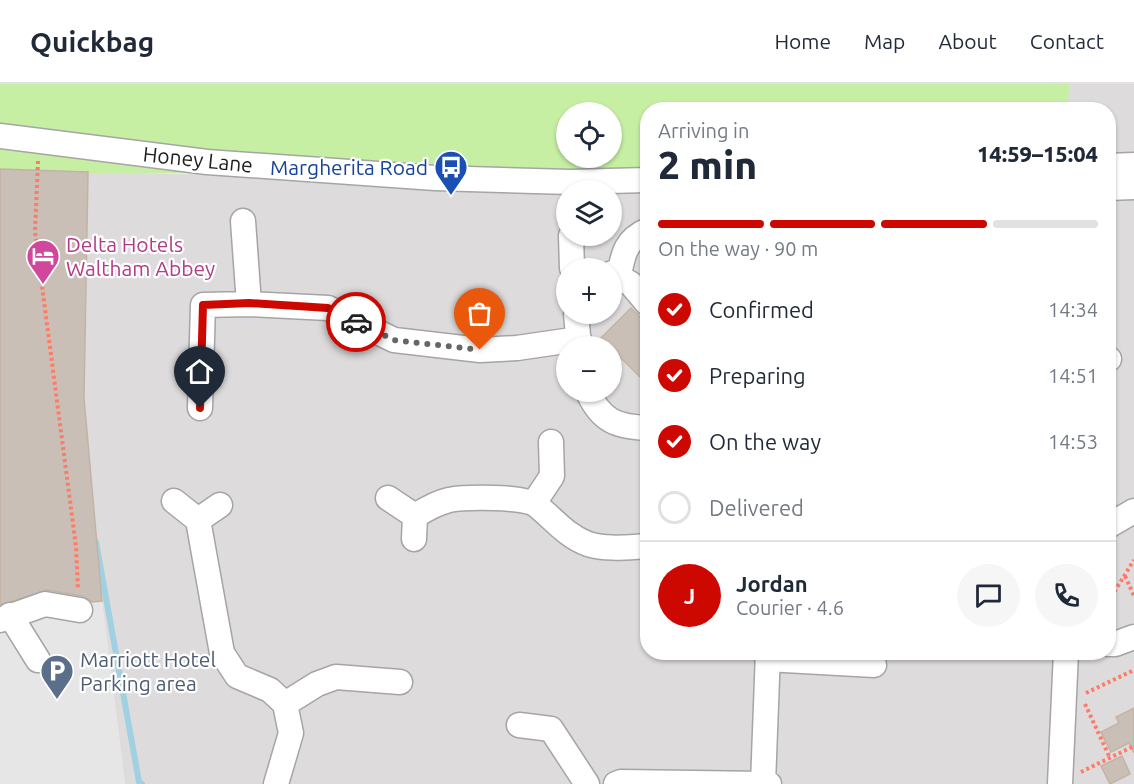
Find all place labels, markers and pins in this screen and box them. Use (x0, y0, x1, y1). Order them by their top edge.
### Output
bus stop icon: Margherita Road (433, 149, 469, 196)
place label: Margherita Road (270, 155, 428, 179)
place label: Delta Hotels Waltham Abbey (66, 232, 215, 280)
hotel icon: Delta Hotels Waltham Abbey (25, 238, 61, 285)
pin (454, 288, 505, 350)
pin (174, 346, 225, 408)
place label: Marriott Hotel Parking area (80, 647, 216, 695)
parking icon: Marriott Hotel Parking area (39, 653, 75, 700)

